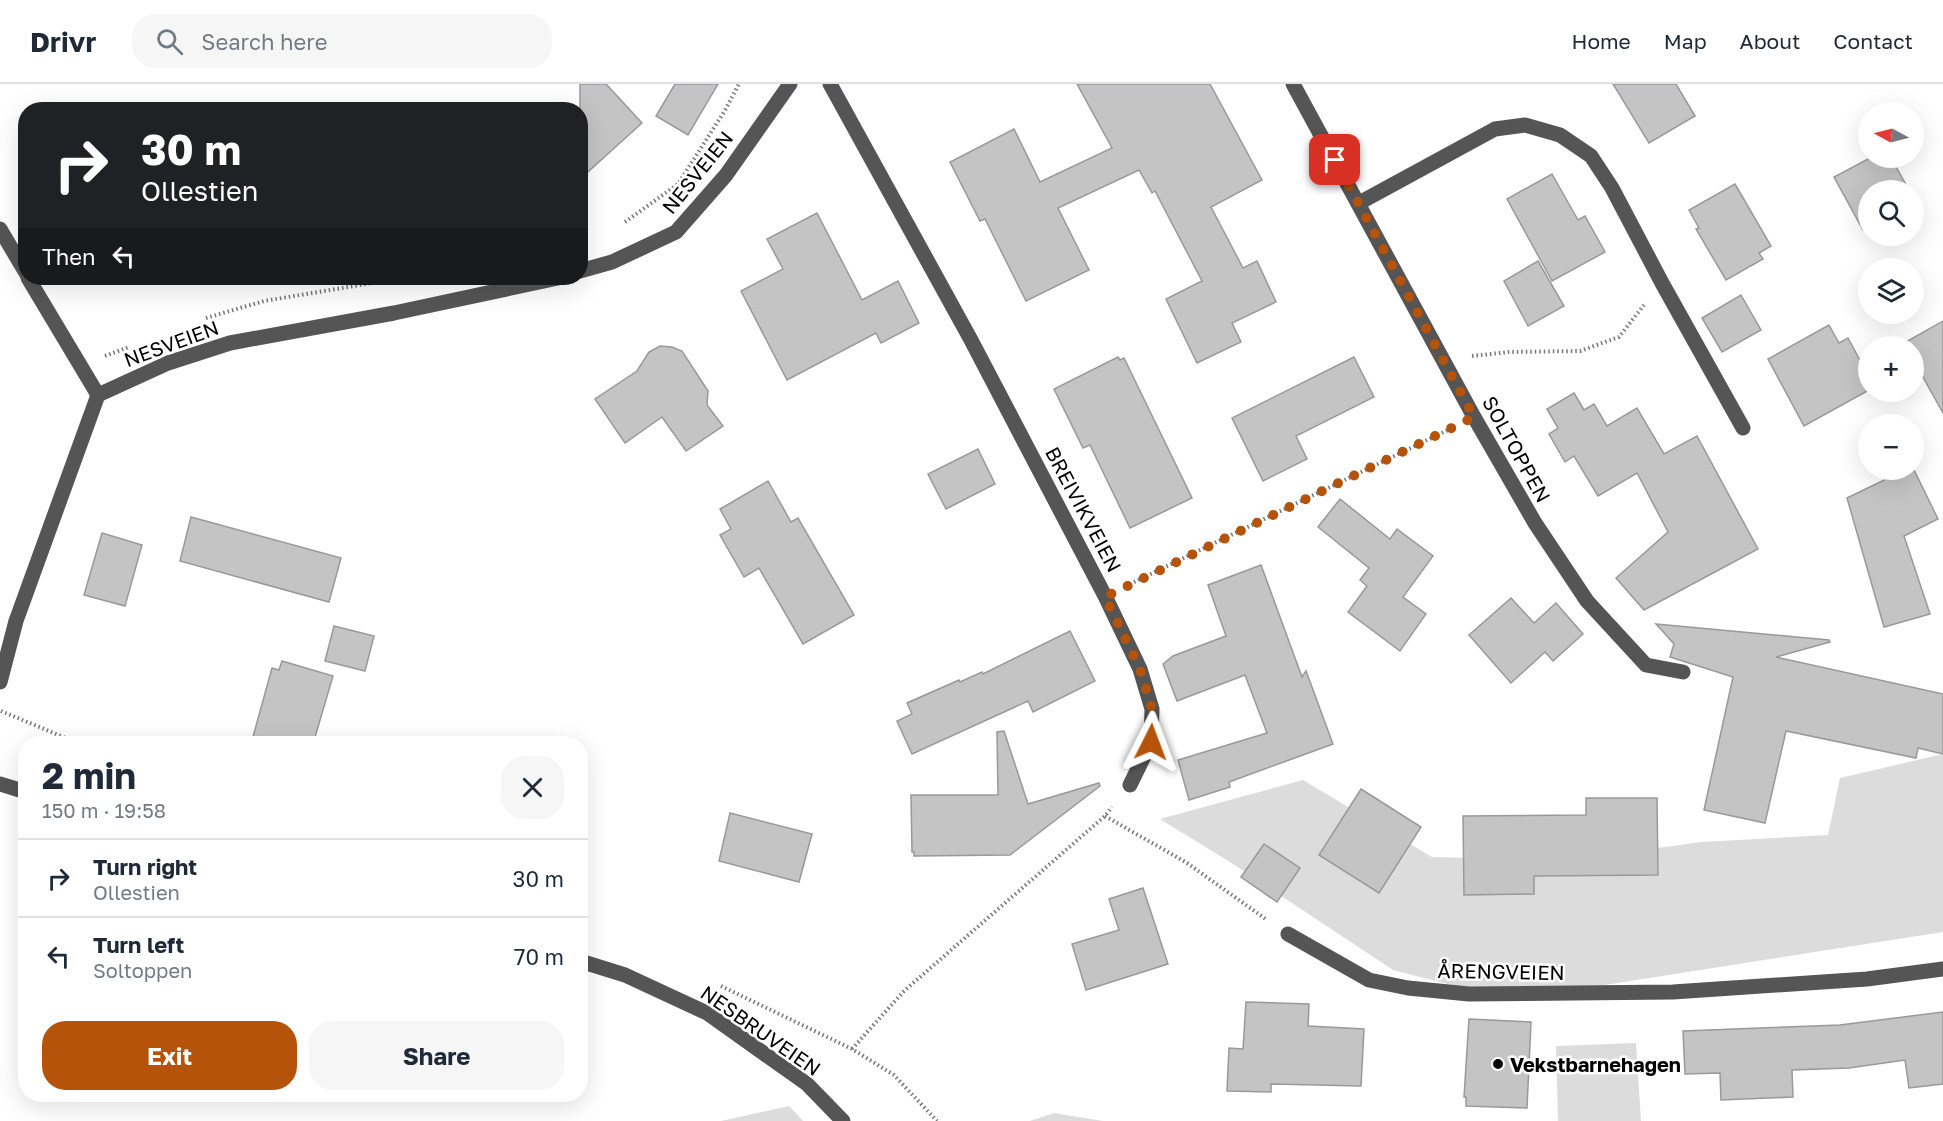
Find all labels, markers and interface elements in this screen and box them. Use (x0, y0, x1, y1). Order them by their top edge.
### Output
search box (132, 14, 552, 68)
text: Drivr (30, 25, 96, 58)
icon: search (153, 25, 186, 58)
text: Search here (201, 28, 327, 55)
text: Home (1571, 28, 1631, 54)
text: Map (1664, 28, 1707, 54)
text: About (1740, 28, 1800, 54)
text: Contact (1833, 28, 1913, 54)
north arrow (1858, 102, 1924, 168)
map controls (1858, 102, 1924, 480)
text: 30 m (141, 124, 241, 174)
icon: right (42, 126, 120, 204)
street label: NESVEIEN (656, 126, 738, 218)
pin (1309, 134, 1360, 185)
icon: arrive (1318, 143, 1351, 176)
text: Ollestien (141, 175, 258, 207)
button: search (1858, 180, 1924, 246)
icon: left (107, 240, 140, 273)
text: Then (42, 243, 95, 270)
button: layers (1858, 258, 1924, 324)
street label: NESVEIEN (120, 315, 222, 371)
button: + (1858, 336, 1924, 402)
street label: SOLTOPPEN (1478, 392, 1556, 506)
button: − (1858, 414, 1924, 480)
street label: BREIVIKVEIEN (1041, 442, 1127, 576)
position arrow (1119, 710, 1183, 774)
text: 2 min (42, 754, 136, 797)
button: close (501, 756, 564, 819)
text: 150 m · 19:58 (42, 798, 166, 822)
text: Turn right (93, 853, 197, 880)
icon: right (42, 862, 75, 895)
text: 30 m (513, 865, 564, 892)
text: Ollestien (93, 880, 180, 904)
text: Turn left (93, 931, 184, 958)
icon: left (42, 940, 75, 973)
text: 70 m (514, 943, 564, 970)
text: Soltoppen (93, 958, 192, 982)
street label: ÅRENGVEIEN (1437, 958, 1565, 984)
street label: NESBRUVEIEN (696, 980, 826, 1080)
button: Exit (42, 1021, 297, 1090)
button: Share (309, 1021, 564, 1090)
place label: Vekstbarnehagen (1510, 1052, 1681, 1076)
marker: Vekstbarnehagen (1491, 1057, 1505, 1071)

